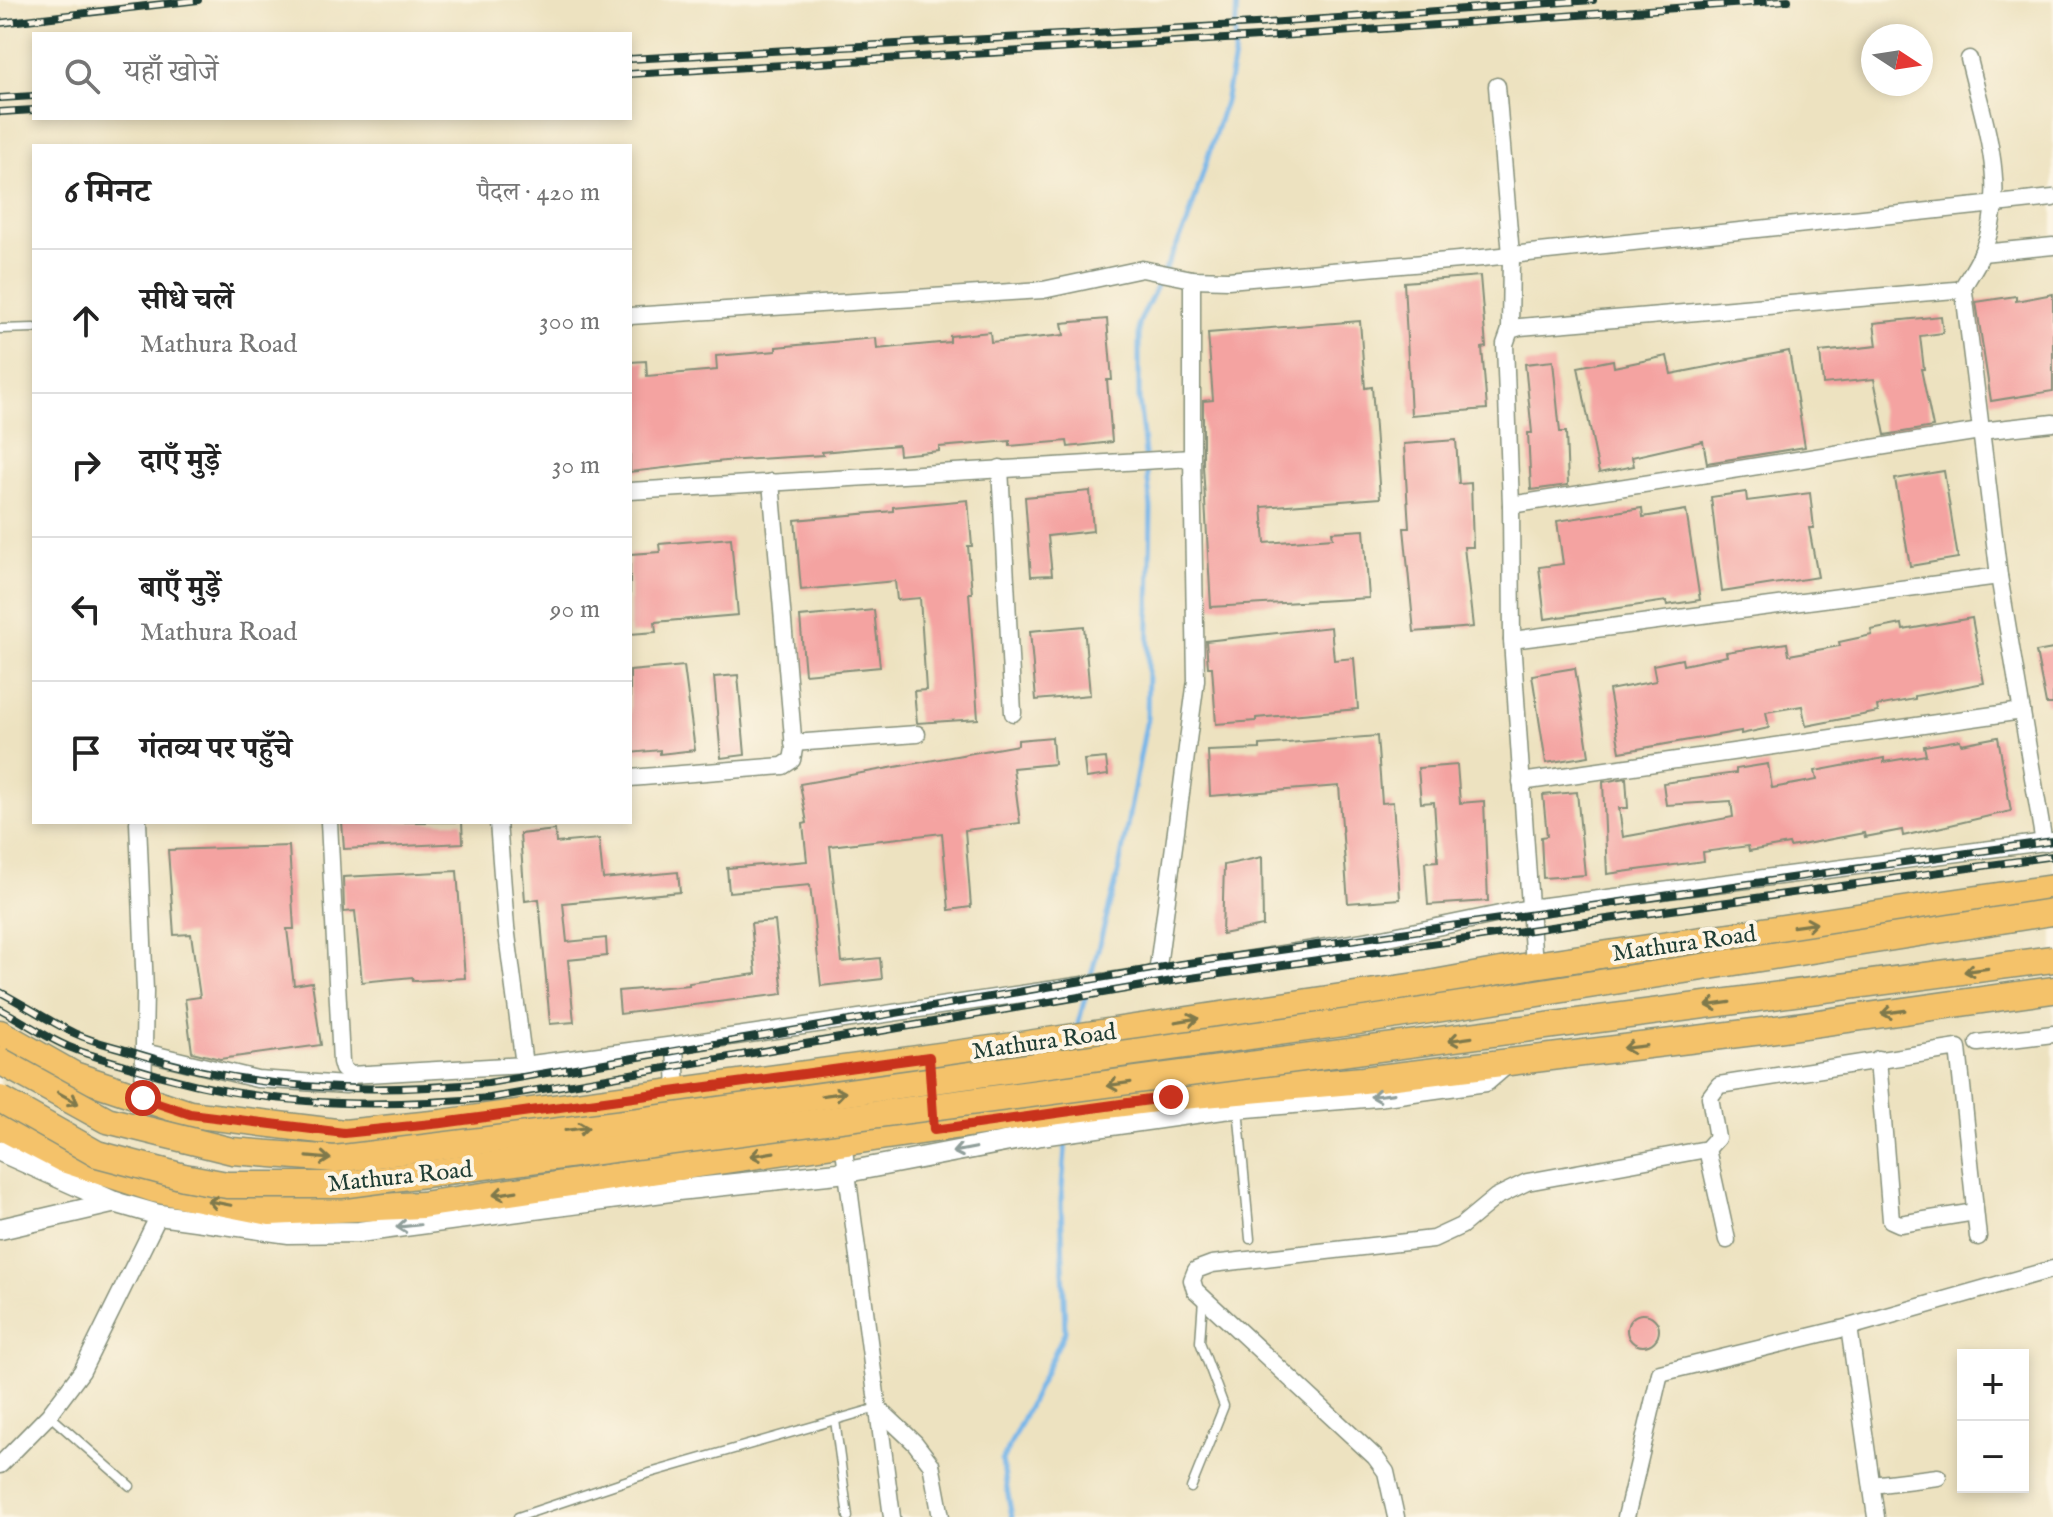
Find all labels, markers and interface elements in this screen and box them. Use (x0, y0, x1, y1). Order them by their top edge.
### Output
north arrow (1861, 24, 1933, 96)
search box (32, 32, 632, 120)
icon: search (60, 54, 104, 98)
text: यहाँ खोजें (124, 54, 218, 92)
text: 6 मिनट (64, 171, 150, 214)
text: पैदल · 420 m (477, 176, 600, 209)
text: सीधे चलें (140, 282, 234, 320)
icon: ahead (64, 299, 108, 343)
text: 300 m (539, 305, 600, 338)
text: Mathura Road (140, 328, 297, 361)
icon: right (64, 443, 108, 487)
text: दाएँ मुड़ें (140, 443, 220, 481)
text: 30 m (552, 449, 600, 482)
text: बाएँ मुड़ें (140, 570, 221, 608)
icon: left (64, 587, 108, 631)
text: 90 m (550, 593, 600, 626)
text: Mathura Road (140, 616, 297, 649)
icon: arrive (64, 731, 108, 775)
text: गंतव्य पर पहुँचे (140, 731, 292, 769)
one-way arrow (1792, 917, 1817, 932)
street label: Mathura Road (1610, 919, 1758, 970)
one-way arrow (1964, 963, 1989, 978)
one-way arrow (1706, 997, 1731, 1012)
one-way arrow (1880, 1005, 1906, 1020)
one-way arrow (1174, 1012, 1199, 1027)
street label: Mathura Road (970, 1017, 1118, 1068)
one-way arrow (1447, 1031, 1474, 1046)
one-way arrow (1622, 1039, 1649, 1054)
one-way arrow (1107, 1077, 1132, 1092)
route end (1153, 1079, 1189, 1115)
route start (125, 1080, 161, 1116)
one-way arrow (821, 1086, 846, 1101)
one-way arrow (1369, 1087, 1396, 1102)
one-way arrow (56, 1091, 80, 1106)
one-way arrow (563, 1122, 590, 1137)
one-way arrow (952, 1143, 977, 1158)
one-way arrow (750, 1147, 775, 1162)
one-way arrow (305, 1151, 332, 1166)
street label: Mathura Road (326, 1154, 474, 1200)
one-way arrow (493, 1186, 518, 1201)
one-way arrow (206, 1194, 232, 1209)
one-way arrow (395, 1219, 422, 1234)
map controls (1957, 1349, 2029, 1493)
button: + (1957, 1349, 2029, 1421)
button: − (1957, 1421, 2029, 1493)

